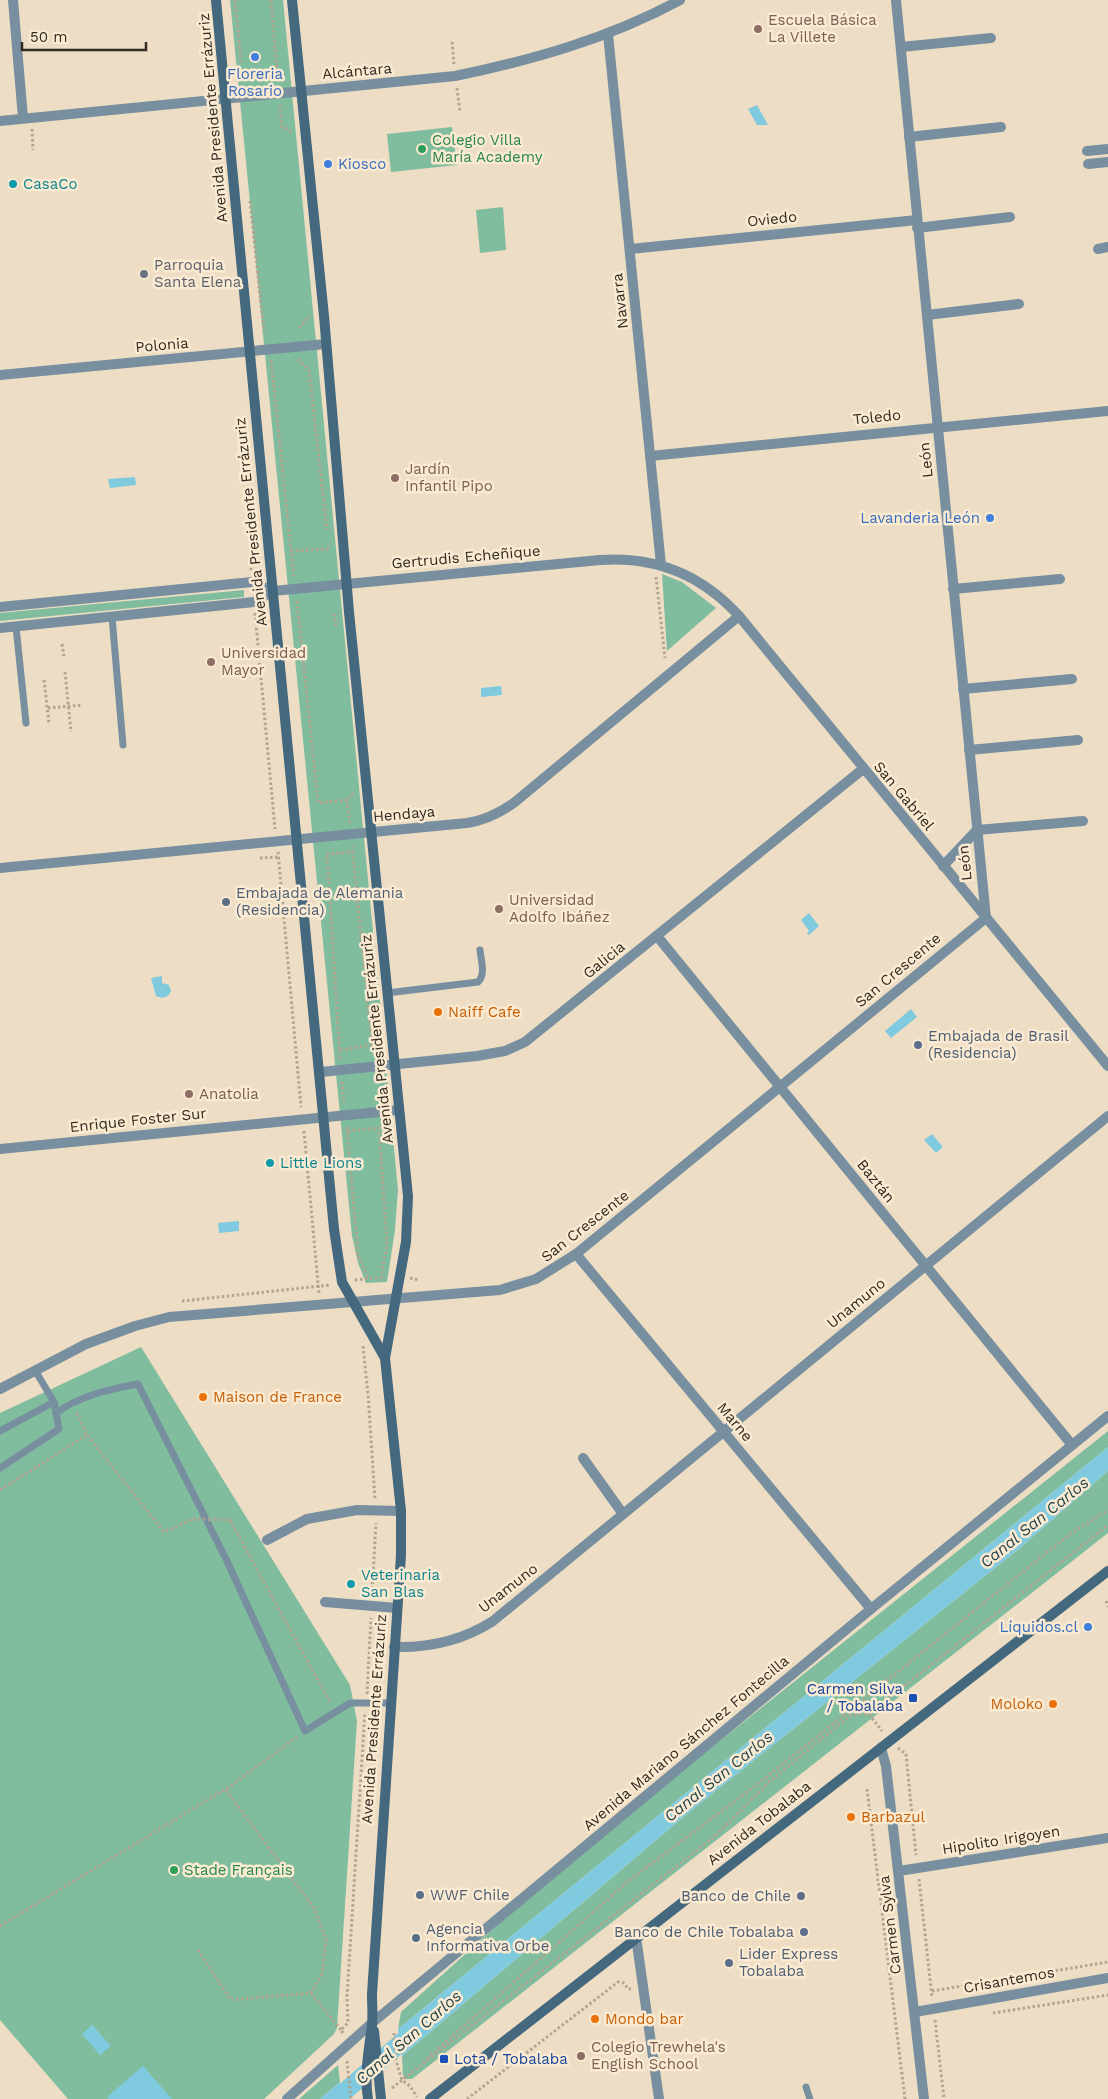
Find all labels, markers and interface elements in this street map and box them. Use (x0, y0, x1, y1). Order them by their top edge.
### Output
place label: Escuela Básica La Villete (768, 11, 877, 46)
street label: Avenida Presidente Errázuriz (195, 13, 231, 223)
scale bar (22, 20, 146, 52)
marker: Escuela Básica La Villete (752, 23, 764, 35)
text: 50 m (30, 28, 67, 46)
marker: Floreria Rosario (249, 51, 261, 63)
street label: Alcántara (321, 59, 393, 83)
place label: Floreria Rosario (227, 65, 283, 100)
place label: Colegio Villa María Academy (432, 131, 543, 166)
marker: Colegio Villa María Academy (416, 143, 428, 155)
place label: Kiosco (338, 155, 386, 173)
marker: Kiosco (322, 158, 334, 170)
place label: CasaCo (23, 175, 77, 193)
marker: CasaCo (7, 178, 19, 190)
street label: Oviedo (746, 207, 798, 231)
place label: Parroquia Santa Elena (154, 256, 242, 291)
marker: Parroquia Santa Elena (138, 268, 150, 280)
street label: Navarra (608, 272, 632, 330)
street label: Polonia (135, 334, 190, 356)
street label: Toledo (852, 406, 902, 428)
street label: Avenida Presidente Errázuriz (231, 417, 271, 627)
street label: León (915, 441, 937, 479)
place label: Jardín Infantil Pipo (405, 460, 493, 495)
marker: Jardín Infantil Pipo (389, 472, 401, 484)
place label: Lavanderia León (860, 509, 980, 527)
marker: Lavanderia León (984, 512, 996, 524)
street label: Gertrudis Echeñique (391, 542, 541, 572)
place label: Universidad Mayor (221, 644, 306, 679)
marker: Universidad Mayor (205, 656, 217, 668)
street label: San Gabriel (870, 758, 938, 834)
street label: Hendaya (372, 802, 436, 826)
street label: León (954, 844, 976, 882)
place label: Embajada de Alemania (Residencia) (236, 884, 404, 919)
place label: Universidad Adolfo Ibáñez (509, 891, 610, 926)
marker: Embajada de Alemania (Residencia) (220, 896, 232, 908)
marker: Universidad Adolfo Ibáñez (493, 903, 505, 915)
street label: San Crescente (852, 929, 944, 1011)
street label: Avenida Presidente Errázuriz (357, 934, 397, 1144)
street label: Galicia (579, 937, 629, 982)
place label: Naiff Cafe (448, 1003, 521, 1021)
marker: Naiff Cafe (432, 1006, 444, 1018)
place label: Embajada de Brasil (Residencia) (928, 1027, 1069, 1062)
marker: Embajada de Brasil (Residencia) (912, 1039, 924, 1051)
place label: Anatolia (199, 1085, 259, 1103)
marker: Anatolia (183, 1088, 195, 1100)
street label: Enrique Foster Sur (69, 1104, 207, 1136)
place label: Little Lions (280, 1154, 362, 1172)
street label: Baztán (853, 1156, 899, 1206)
marker: Little Lions (264, 1157, 276, 1169)
street label: San Crescente (538, 1186, 632, 1266)
street label: Unamuno (823, 1274, 889, 1332)
place label: Maison de France (213, 1388, 342, 1406)
marker: Maison de France (197, 1391, 209, 1403)
street label: Marne (714, 1399, 756, 1445)
water label: Canal San Carlos (976, 1473, 1092, 1572)
street label: Unamuno (475, 1559, 541, 1617)
place label: Veterinaria San Blas (361, 1566, 440, 1601)
marker: Veterinaria San Blas (345, 1578, 357, 1590)
street label: Avenida Presidente Errázuriz (358, 1614, 390, 1824)
place label: Líquidos.cl (999, 1618, 1078, 1636)
marker: Líquidos.cl (1082, 1621, 1094, 1633)
street label: Avenida Mariano Sánchez Fontecilla (579, 1651, 793, 1834)
place label: Carmen Silva / Tobalaba (807, 1680, 904, 1715)
marker: Carmen Silva / Tobalaba (907, 1692, 919, 1704)
place label: Moloko (990, 1695, 1043, 1713)
marker: Moloko (1047, 1698, 1059, 1710)
water label: Canal San Carlos (660, 1727, 776, 1826)
street label: Avenida Tobalaba (704, 1777, 815, 1869)
place label: Barbazul (861, 1808, 926, 1826)
marker: Barbazul (845, 1811, 857, 1823)
street label: Hipolito Irigoyen (941, 1822, 1061, 1858)
place label: Stade Français (184, 1861, 293, 1879)
marker: Stade Français (168, 1864, 180, 1876)
street label: Carmen Sylva (875, 1874, 905, 1976)
place label: WWF Chile (430, 1886, 510, 1904)
place label: Banco de Chile (681, 1887, 791, 1905)
marker: WWF Chile (414, 1889, 426, 1901)
marker: Banco de Chile (795, 1890, 807, 1902)
place label: Agencia Informativa Orbe (426, 1920, 549, 1955)
place label: Banco de Chile Tobalaba (614, 1923, 795, 1941)
marker: Banco de Chile Tobalaba (798, 1926, 810, 1938)
marker: Agencia Informativa Orbe (410, 1932, 422, 1944)
place label: Lider Express Tobalaba (739, 1945, 838, 1980)
marker: Lider Express Tobalaba (723, 1957, 735, 1969)
street label: Crisantemos (962, 1963, 1056, 1997)
water label: Canal San Carlos (352, 1986, 465, 2088)
place label: Mondo bar (605, 2010, 684, 2028)
marker: Mondo bar (589, 2013, 601, 2025)
place label: Colegio Trewhela's English School (591, 2038, 726, 2073)
place label: Lota / Tobalaba (454, 2050, 568, 2068)
marker: Colegio Trewhela's English School (575, 2050, 587, 2062)
marker: Lota / Tobalaba (438, 2053, 450, 2065)

